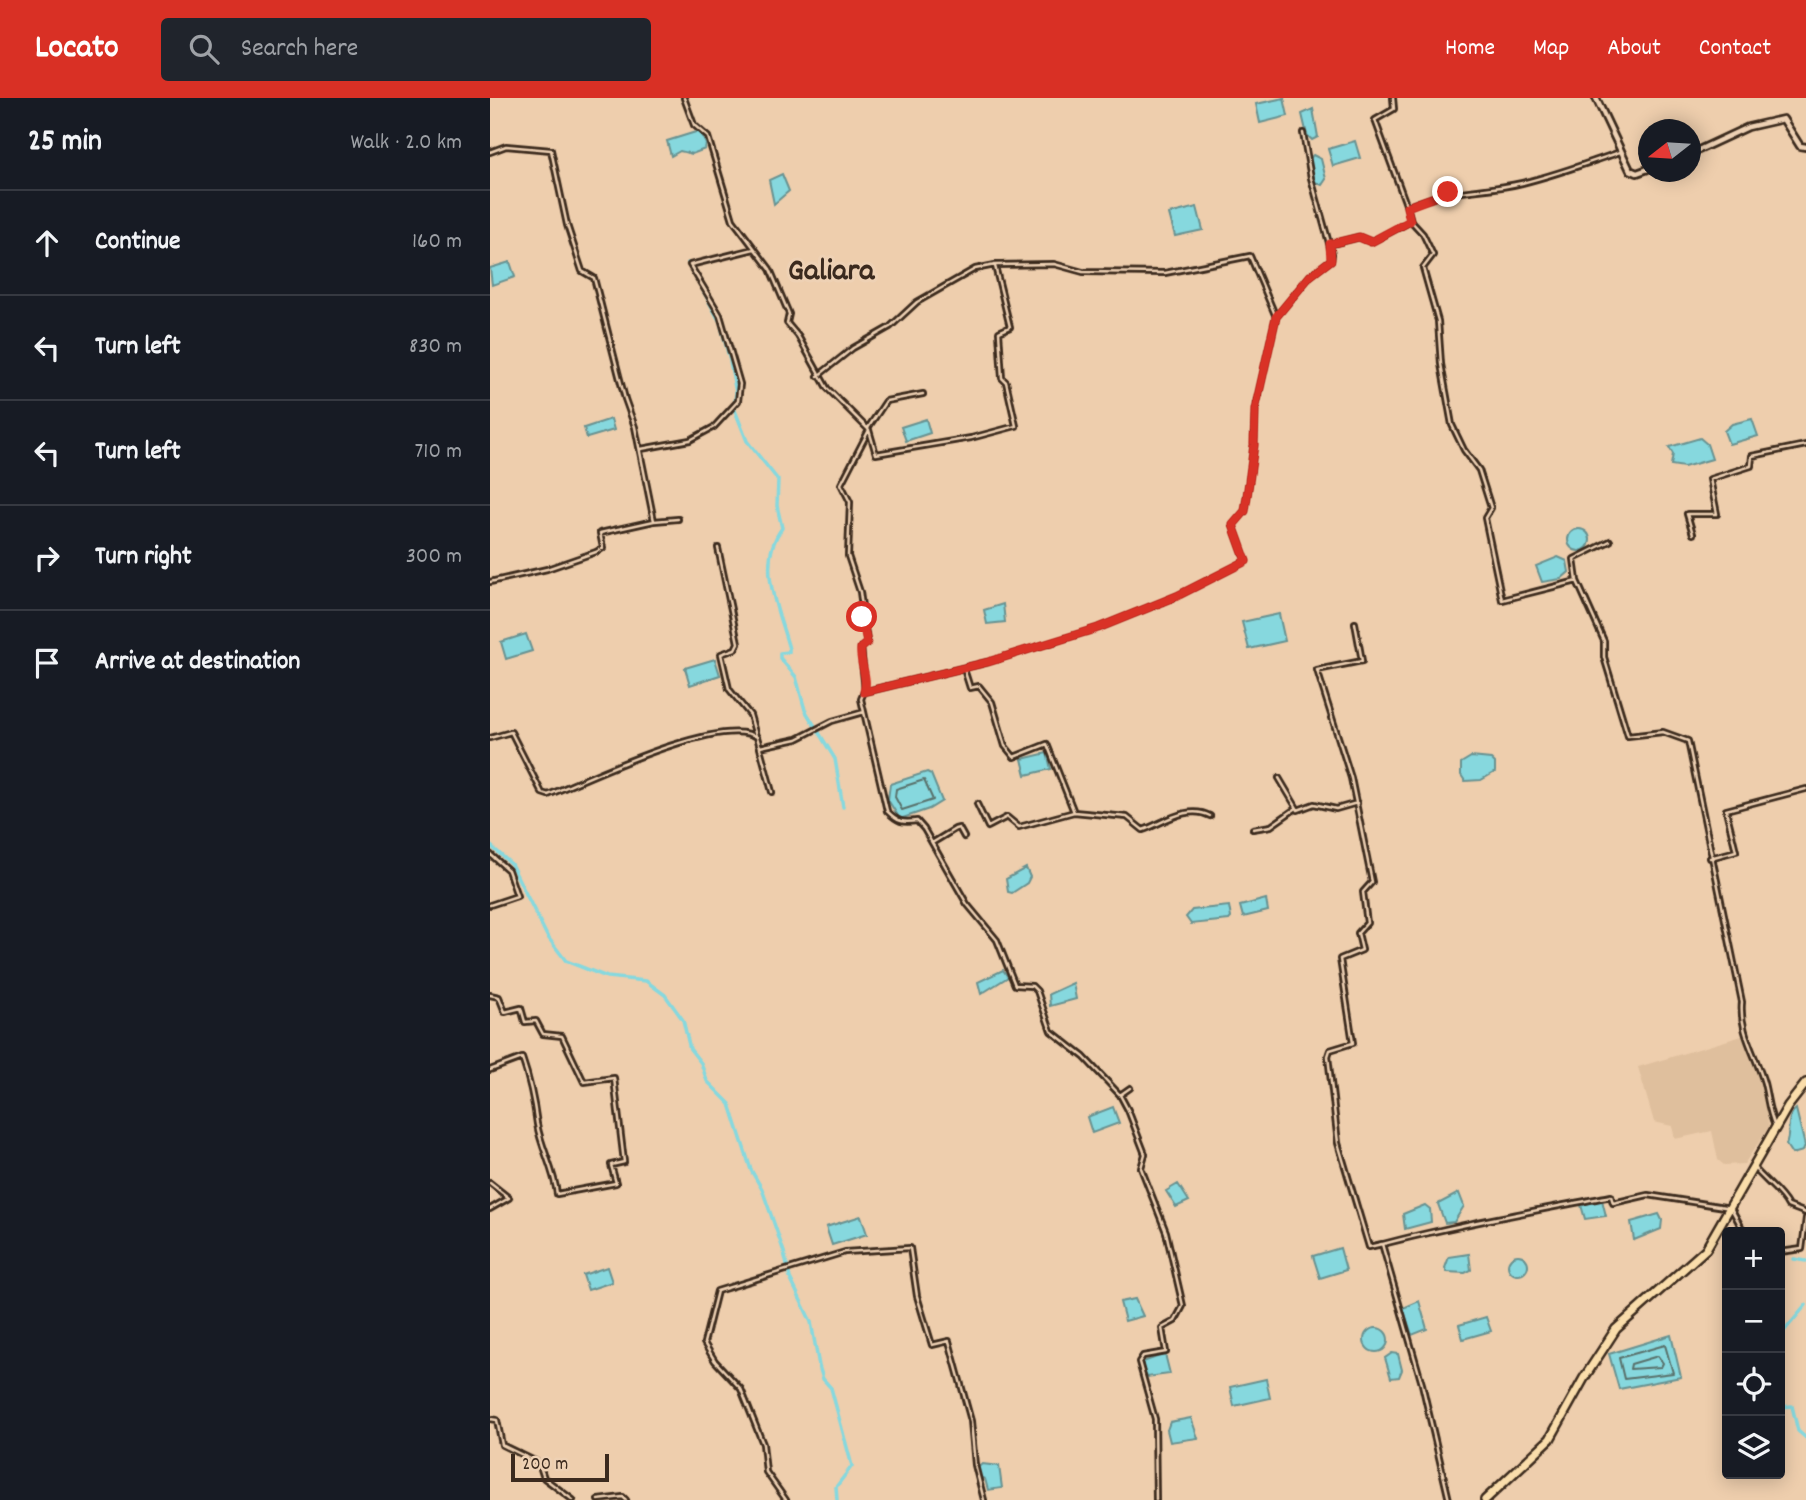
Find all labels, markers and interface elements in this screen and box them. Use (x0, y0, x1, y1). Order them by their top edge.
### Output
search box (161, 18, 651, 81)
text: Locato (35, 26, 119, 73)
icon: search (185, 30, 223, 68)
text: Search here (241, 31, 358, 68)
text: Home (1445, 32, 1495, 66)
text: Map (1533, 32, 1569, 66)
text: About (1607, 32, 1661, 66)
text: Contact (1699, 32, 1771, 66)
north arrow (1638, 119, 1701, 182)
text: 25 min (28, 122, 102, 165)
text: Walk · 2.0 km (350, 127, 462, 160)
route end (1432, 176, 1463, 207)
icon: ahead (28, 224, 66, 262)
text: Continue (95, 224, 180, 261)
text: 160 m (412, 226, 462, 259)
district label: Galiara (788, 250, 875, 296)
icon: left (28, 329, 66, 367)
text: Turn left (95, 329, 181, 366)
text: 830 m (409, 331, 462, 364)
icon: left (28, 434, 66, 472)
text: Turn left (95, 434, 181, 471)
text: 710 m (415, 436, 462, 469)
icon: right (28, 539, 66, 577)
text: Turn right (95, 539, 192, 576)
text: 300 m (406, 541, 462, 574)
route start (846, 601, 877, 632)
icon: arrive (28, 644, 66, 682)
text: Arrive at destination (95, 644, 300, 681)
map controls (1722, 1227, 1785, 1479)
button: + (1722, 1227, 1785, 1290)
button: − (1722, 1290, 1785, 1353)
button: locate (1722, 1353, 1785, 1416)
button: layers (1722, 1416, 1785, 1479)
scale bar (511, 1451, 609, 1483)
text: 200 m (522, 1452, 568, 1479)

